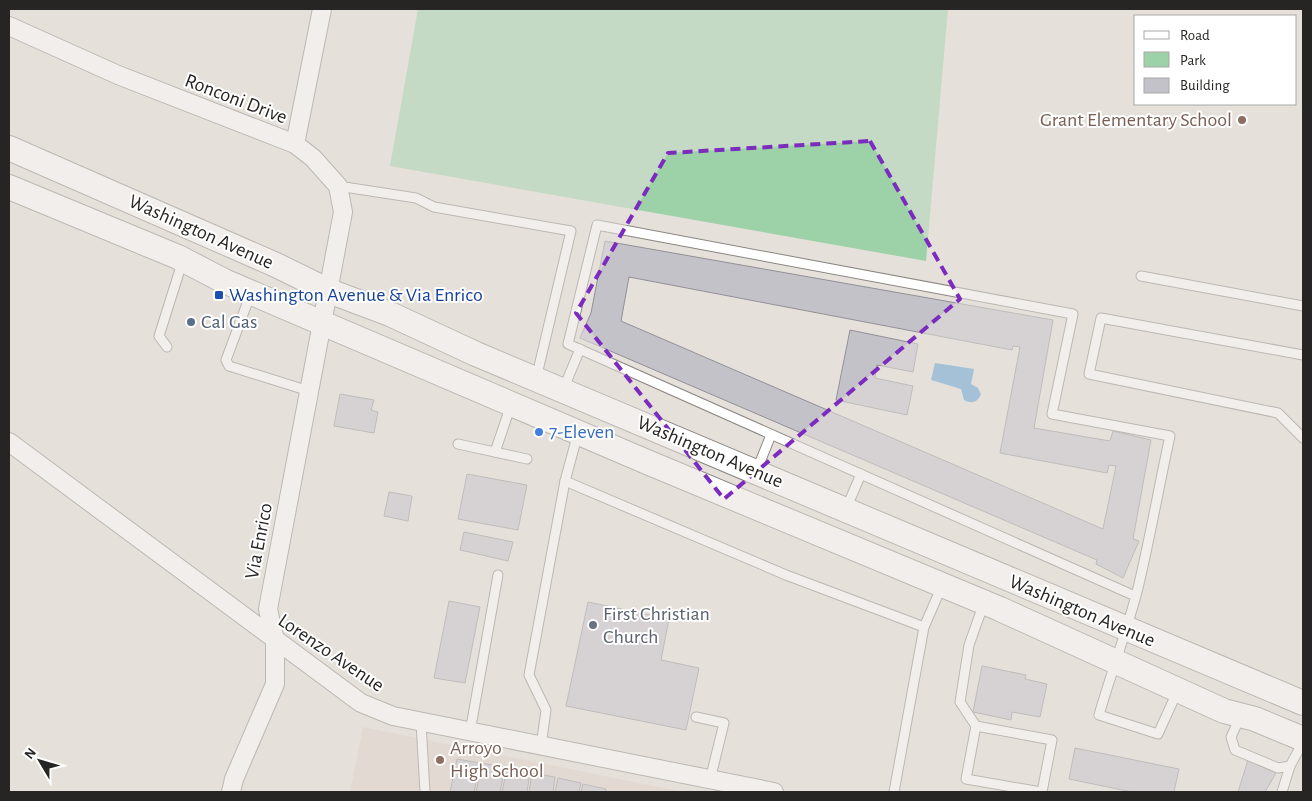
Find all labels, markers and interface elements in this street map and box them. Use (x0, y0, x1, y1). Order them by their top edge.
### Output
legend (1134, 15, 1297, 105)
text: Road (1180, 28, 1210, 43)
text: Park (1180, 53, 1206, 68)
street label: Ronconi Drive (182, 70, 290, 128)
text: Building (1180, 78, 1230, 93)
place label: Grant Elementary School (1040, 110, 1232, 130)
marker: Grant Elementary School (1236, 114, 1248, 126)
street label: Washington Avenue (126, 191, 276, 273)
place label: Washington Avenue & Via Enrico (229, 285, 483, 305)
marker: Washington Avenue & Via Enrico (213, 289, 225, 301)
place label: Cal Gas (201, 312, 257, 332)
marker: Cal Gas (185, 316, 197, 328)
street label: Washington Avenue (634, 412, 786, 492)
place label: 7-Eleven (549, 422, 614, 442)
marker: 7-Eleven (533, 426, 545, 438)
street label: Via Enrico (242, 501, 276, 581)
street label: Washington Avenue (1006, 571, 1158, 651)
place label: First Christian Church (603, 604, 710, 647)
street label: Lorenzo Avenue (274, 610, 388, 696)
marker: First Christian Church (587, 619, 599, 631)
north arrow (15, 736, 65, 786)
place label: Arroyo High School (450, 738, 544, 781)
text: N (22, 745, 39, 762)
marker: Arroyo High School (434, 754, 446, 766)

